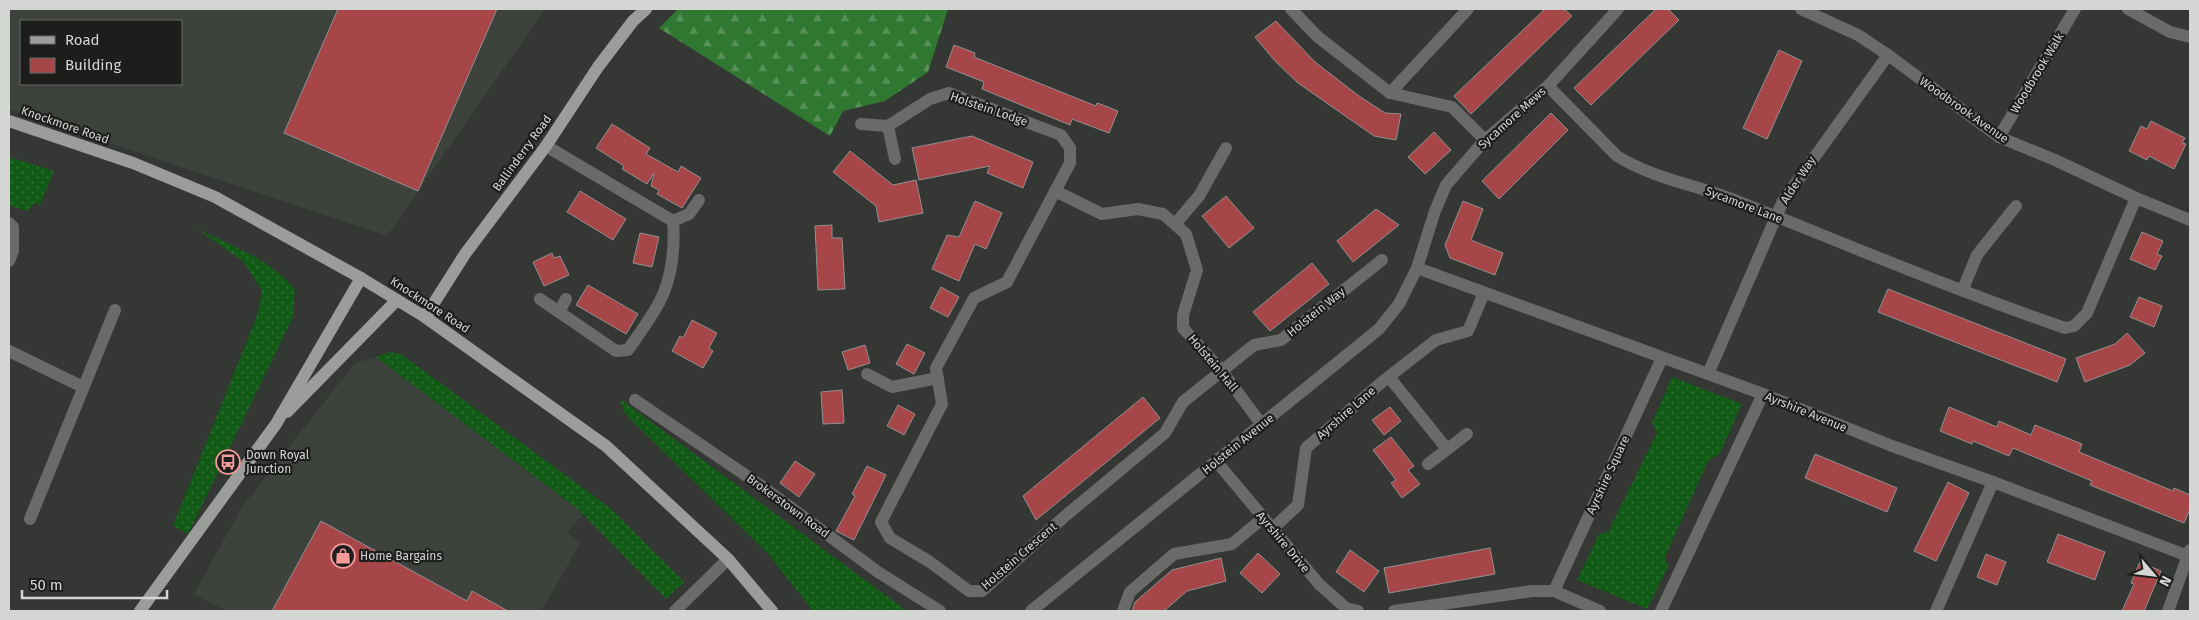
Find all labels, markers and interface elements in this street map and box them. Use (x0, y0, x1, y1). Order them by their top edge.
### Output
legend (20, 20, 182, 85)
street label: Woodbrook Walk (2007, 30, 2067, 116)
text: Road (65, 31, 100, 49)
text: Building (65, 56, 121, 74)
street label: Woodbrook Avenue (1917, 74, 2011, 146)
street label: Sycamore Mews (1475, 84, 1549, 152)
street label: Holstein Lodge (948, 89, 1030, 129)
street label: Knockmore Road (19, 103, 111, 147)
street label: Ballinderry Road (490, 112, 554, 194)
street label: Alder Way (1778, 154, 1819, 206)
street label: Sycamore Lane (1703, 184, 1785, 226)
street label: Knockmore Road (388, 274, 472, 336)
street label: Holstein Way (1284, 284, 1348, 340)
street label: Holstein Hall (1185, 332, 1241, 395)
street label: Ayrshire Lane (1314, 384, 1378, 442)
street label: Ayrshire Avenue (1763, 389, 1849, 435)
street label: Holstein Avenue (1199, 411, 1277, 477)
street label: Ayrshire Square (1584, 433, 1632, 517)
place label: Down Royal Junction (246, 448, 310, 476)
bus stop icon: Down Royal Junction (215, 449, 241, 475)
street label: Brokerstown Road (744, 471, 832, 541)
street label: Ayrshire Drive (1253, 509, 1313, 575)
street label: Holstein Crescent (979, 519, 1060, 592)
shop icon: Home Bargains (330, 543, 356, 569)
place label: Home Bargains (360, 549, 442, 563)
north arrow (2129, 550, 2179, 600)
scale bar (22, 568, 168, 600)
text: N (2155, 573, 2175, 589)
text: 50 m (30, 576, 63, 594)

